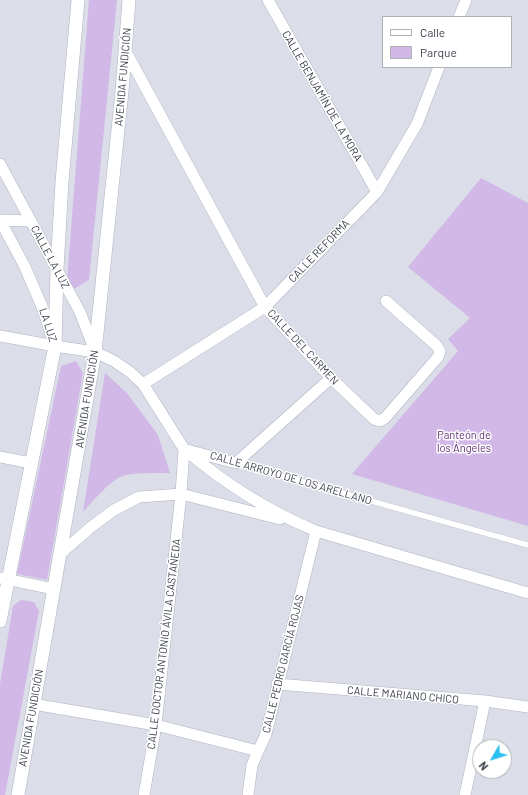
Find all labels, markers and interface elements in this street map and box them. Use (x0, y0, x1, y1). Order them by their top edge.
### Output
legend (382, 16, 512, 68)
text: Calle (420, 25, 445, 39)
street label: AVENIDA FUNDICIÓN (112, 27, 134, 127)
street label: CALLE BENJAMÍN DE LA MORA (279, 28, 365, 164)
text: Parque (420, 45, 457, 59)
street label: CALLE REFORMA (286, 217, 352, 285)
street label: CALLE LA LUZ (28, 223, 72, 291)
street label: LA LUZ (36, 306, 60, 344)
street label: CALLE DEL CARMEN (265, 306, 341, 388)
street label: AVENIDA FUNDICIÓN (73, 349, 101, 449)
park label: Panteón de los Ángeles (437, 428, 491, 454)
street label: CALLE ARROYO DE LOS ARELLANO (209, 449, 373, 507)
street label: CALLE DOCTOR ANTONIO ÁVILA CASTAÑEDA (145, 538, 183, 750)
street label: CALLE PEDRO GARCÍA ROJAS (259, 594, 307, 734)
street label: AVENIDA FUNDICIÓN (16, 668, 46, 768)
street label: CALLE MARIANO CHICO (347, 684, 459, 706)
north arrow (472, 739, 512, 779)
text: N (476, 759, 490, 773)

